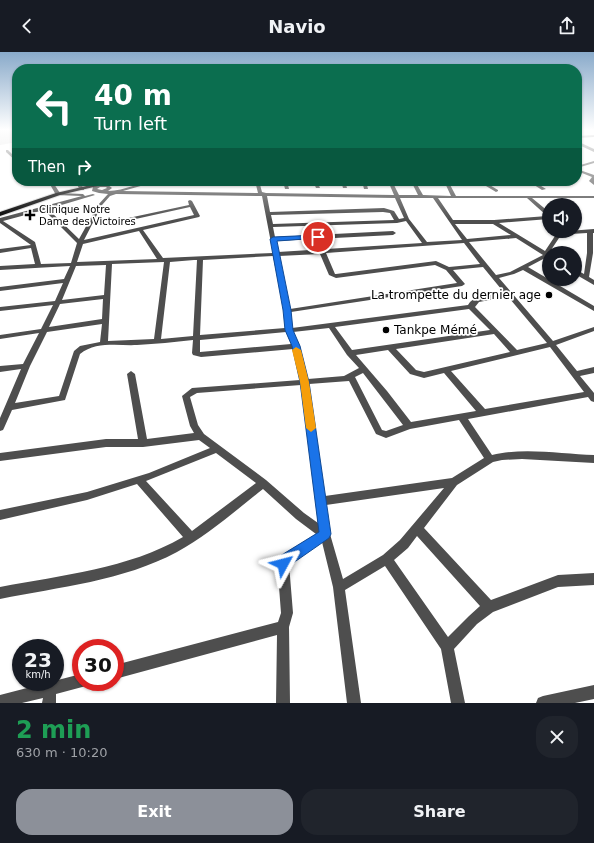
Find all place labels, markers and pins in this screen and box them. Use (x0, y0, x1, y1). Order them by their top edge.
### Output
place label: Clinique Notre Dame des Victoires (39, 204, 136, 227)
marker: Clinique Notre Dame des Victoires (24, 209, 36, 221)
pin (301, 220, 335, 254)
place label: La trompette du dernier age (371, 288, 541, 302)
marker: La trompette du dernier age (544, 290, 554, 300)
place label: Tankpe Mémé (393, 323, 477, 337)
marker: Tankpe Mémé (381, 325, 391, 335)

